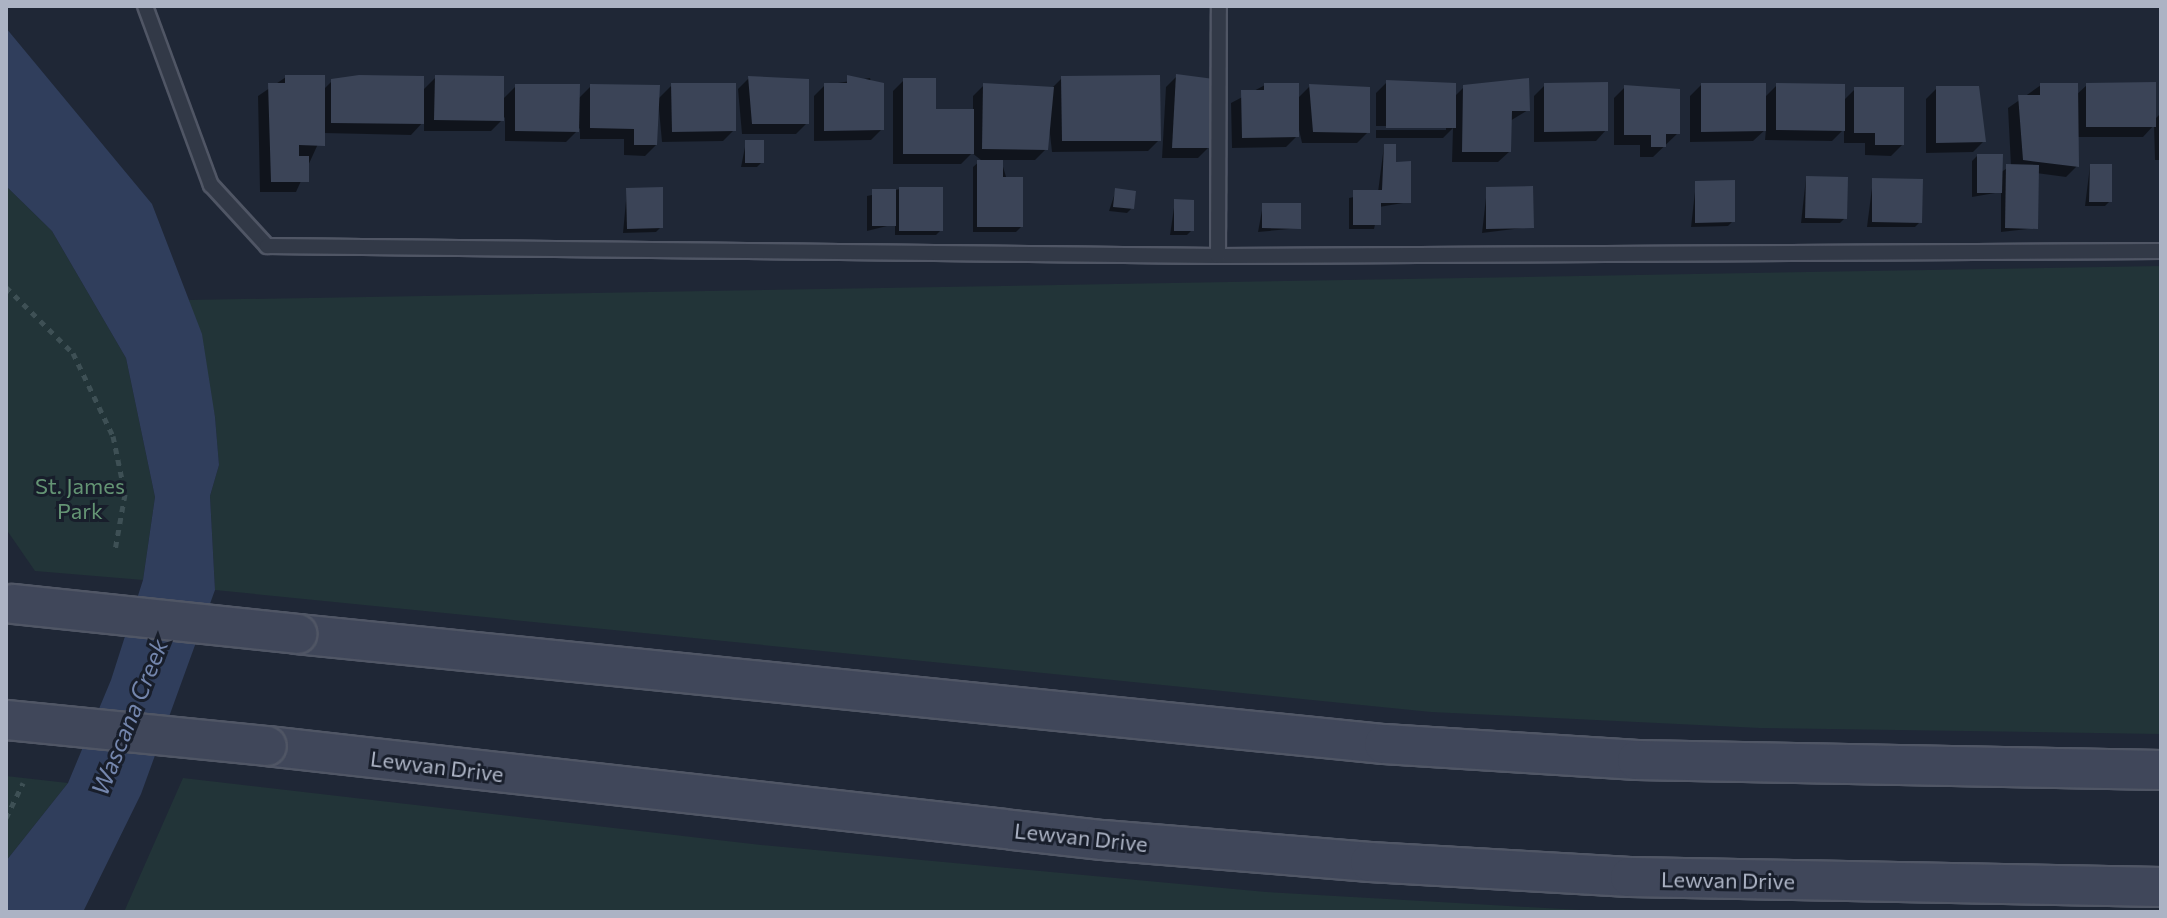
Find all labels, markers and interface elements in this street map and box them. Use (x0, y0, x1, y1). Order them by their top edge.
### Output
park label: St. James Park (35, 472, 125, 524)
water label: Wascana Creek (85, 635, 173, 799)
street label: Lewvan Drive (369, 745, 505, 787)
street label: Lewvan Drive (1013, 817, 1149, 857)
street label: Lewvan Drive (1661, 866, 1795, 894)

